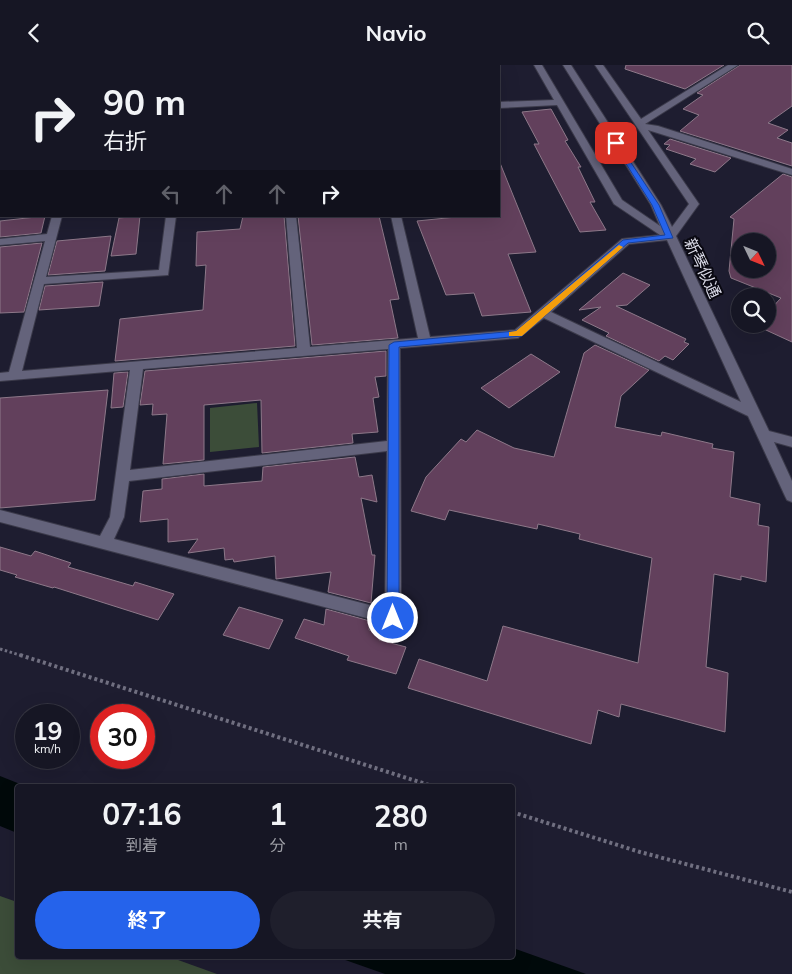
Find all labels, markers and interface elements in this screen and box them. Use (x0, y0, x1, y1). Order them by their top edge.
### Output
icon: back (20, 19, 48, 47)
text: Navio (366, 19, 426, 47)
icon: search (744, 19, 772, 47)
text: 90 m (103, 80, 186, 124)
icon: right (20, 85, 85, 150)
pin (595, 122, 637, 164)
text: 右折 (103, 127, 147, 155)
icon: arrive (602, 129, 630, 157)
icon: left (157, 180, 185, 208)
icon: ahead (210, 180, 238, 208)
icon: ahead (263, 180, 291, 208)
icon: right (316, 180, 344, 208)
north arrow (731, 233, 776, 277)
map controls (731, 233, 776, 333)
street label: 新琴似通 (680, 235, 726, 301)
button: search (731, 288, 776, 333)
position arrow (366, 591, 418, 643)
speed limit sign: 30 (90, 704, 155, 769)
text: 19 (32, 715, 63, 746)
text: km/h (34, 741, 61, 756)
text: 07:16 (102, 795, 182, 833)
text: 1 (269, 795, 287, 833)
text: 280 (374, 797, 428, 835)
text: m (394, 834, 408, 854)
text: 到着 (126, 835, 158, 855)
text: 分 (270, 835, 286, 855)
button: 終了 (35, 891, 260, 949)
button: 共有 (270, 891, 495, 949)

